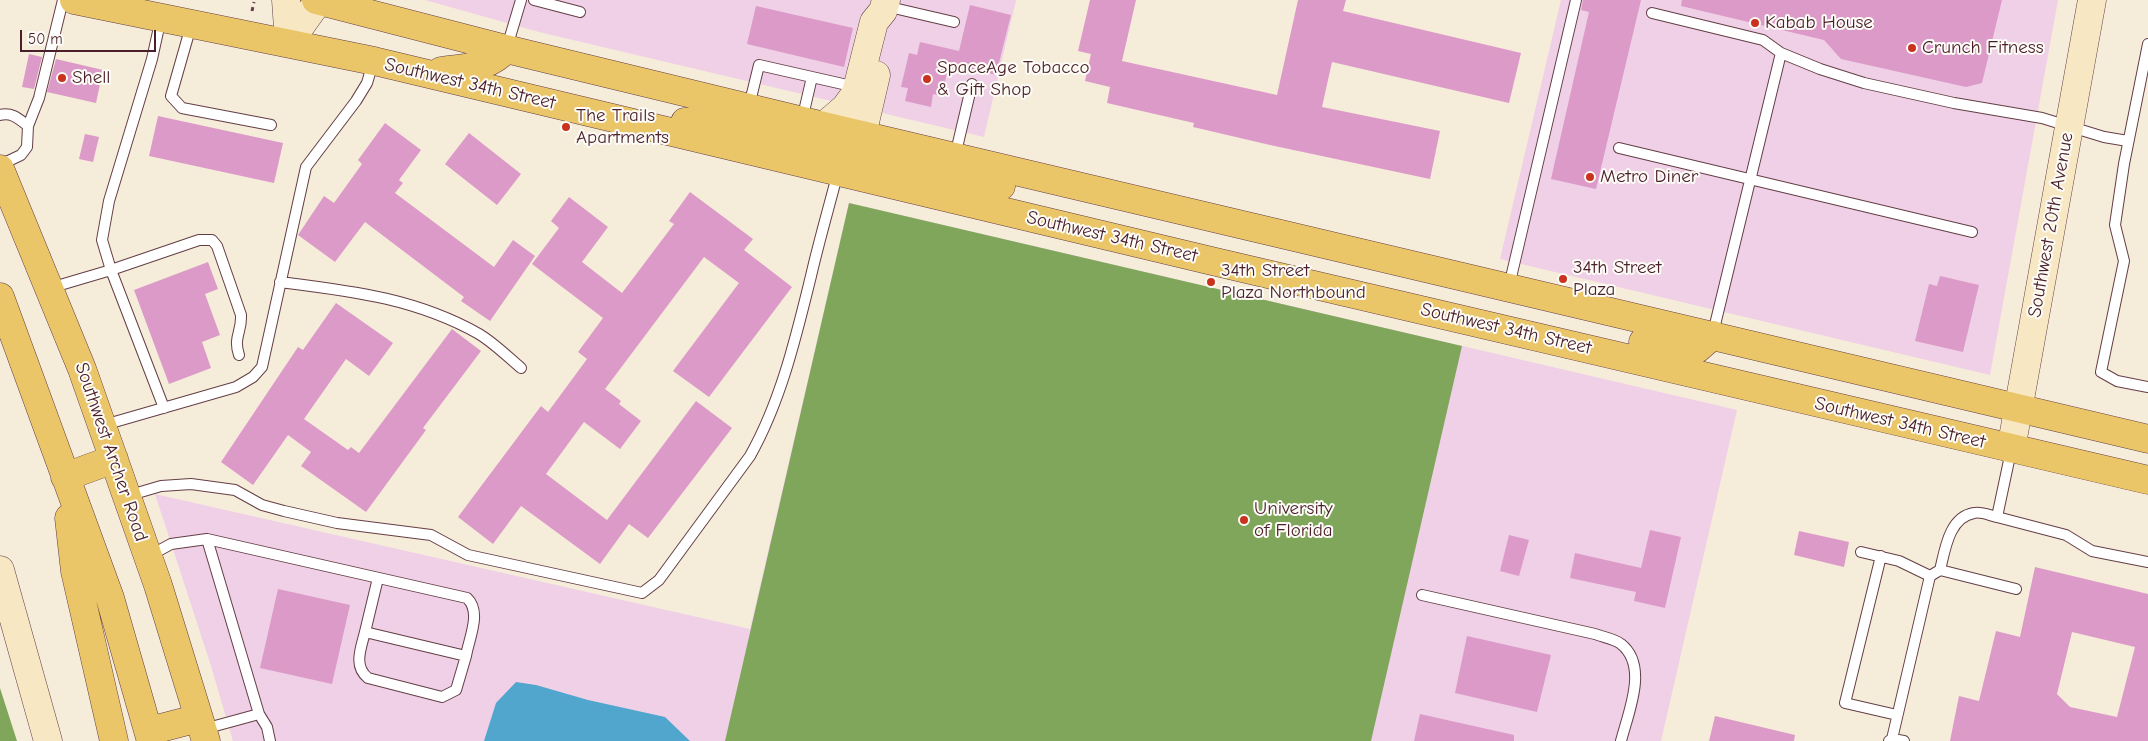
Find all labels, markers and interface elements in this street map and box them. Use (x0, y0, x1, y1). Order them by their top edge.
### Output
place label: Kabab House (1765, 12, 1873, 34)
marker: Kabab House (1749, 17, 1761, 29)
scale bar (22, 20, 159, 52)
text: 50 m (28, 30, 63, 48)
place label: Crunch Fitness (1922, 37, 2044, 59)
marker: Crunch Fitness (1906, 42, 1918, 54)
street label: Southwest 34th Street (382, 53, 558, 115)
place label: SpaceAge Tobacco & Gift Shop (937, 57, 1090, 101)
place label: Shell (72, 67, 111, 89)
marker: Shell (56, 72, 68, 84)
marker: SpaceAge Tobacco & Gift Shop (921, 73, 933, 85)
place label: The Trails Apartments (576, 105, 669, 149)
marker: The Trails Apartments (560, 121, 572, 133)
street label: Southwest 20th Avenue (2024, 131, 2078, 319)
place label: Metro Diner (1600, 166, 1698, 188)
marker: Metro Diner (1584, 171, 1596, 183)
street label: Southwest 34th Street (1024, 206, 1200, 268)
place label: 34th Street Plaza (1573, 257, 1661, 301)
place label: 34th Street Plaza Northbound (1221, 260, 1366, 304)
marker: 34th Street Plaza (1557, 273, 1569, 285)
marker: 34th Street Plaza Northbound (1205, 276, 1217, 288)
street label: Southwest 34th Street (1418, 298, 1594, 360)
street label: Southwest Archer Road (70, 359, 152, 545)
street label: Southwest 34th Street (1812, 392, 1988, 454)
place label: University of Florida (1254, 498, 1333, 542)
marker: University of Florida (1238, 514, 1250, 526)

